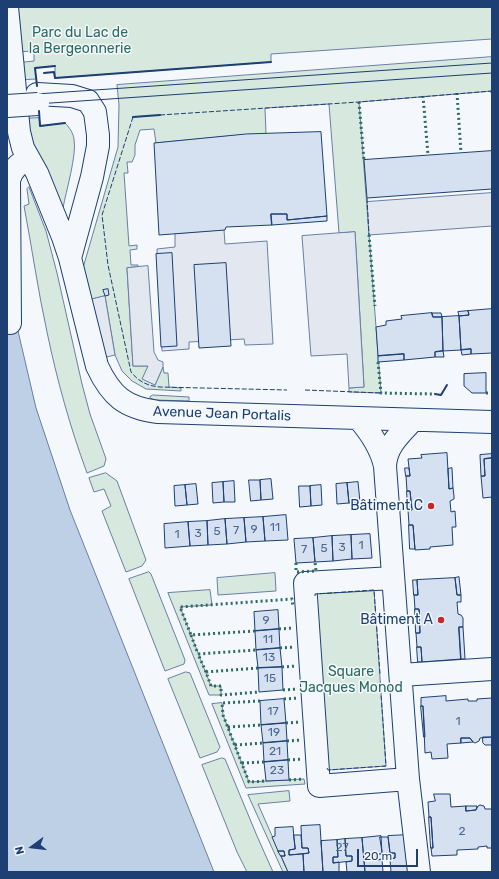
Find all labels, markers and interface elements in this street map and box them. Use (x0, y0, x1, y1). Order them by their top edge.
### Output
park label: Parc du Lac de la Bergeonnerie (29, 25, 131, 58)
street label: Avenue Jean Portalis (153, 403, 291, 425)
place label: Bâtiment C (350, 498, 423, 514)
marker: Bâtiment C (426, 501, 436, 511)
house number: 11 (270, 521, 280, 535)
house number: 9 (250, 523, 258, 537)
house number: 7 (233, 524, 239, 538)
house number: 5 (213, 525, 221, 539)
house number: 3 (194, 527, 202, 541)
house number: 1 (174, 528, 180, 542)
house number: 1 (358, 539, 364, 553)
house number: 3 (338, 541, 346, 555)
house number: 5 (320, 542, 328, 556)
house number: 7 (301, 543, 307, 557)
place label: Bâtiment A (360, 612, 433, 628)
house number: 9 (262, 614, 270, 628)
marker: Bâtiment A (436, 615, 446, 625)
house number: 11 (263, 633, 273, 647)
house number: 13 (263, 651, 275, 665)
park label: Square Jacques Monod (299, 664, 403, 696)
house number: 15 (264, 672, 276, 686)
house number: 17 (267, 705, 279, 719)
house number: 1 (455, 715, 461, 729)
house number: 19 (268, 726, 280, 740)
house number: 21 (269, 745, 281, 759)
house number: 23 (270, 764, 284, 778)
house number: 2 (458, 825, 466, 839)
north arrow (12, 827, 52, 867)
house number: 27 (335, 841, 349, 855)
scale bar (359, 841, 420, 867)
text: N (13, 845, 27, 856)
text: 20 m (364, 849, 392, 863)

